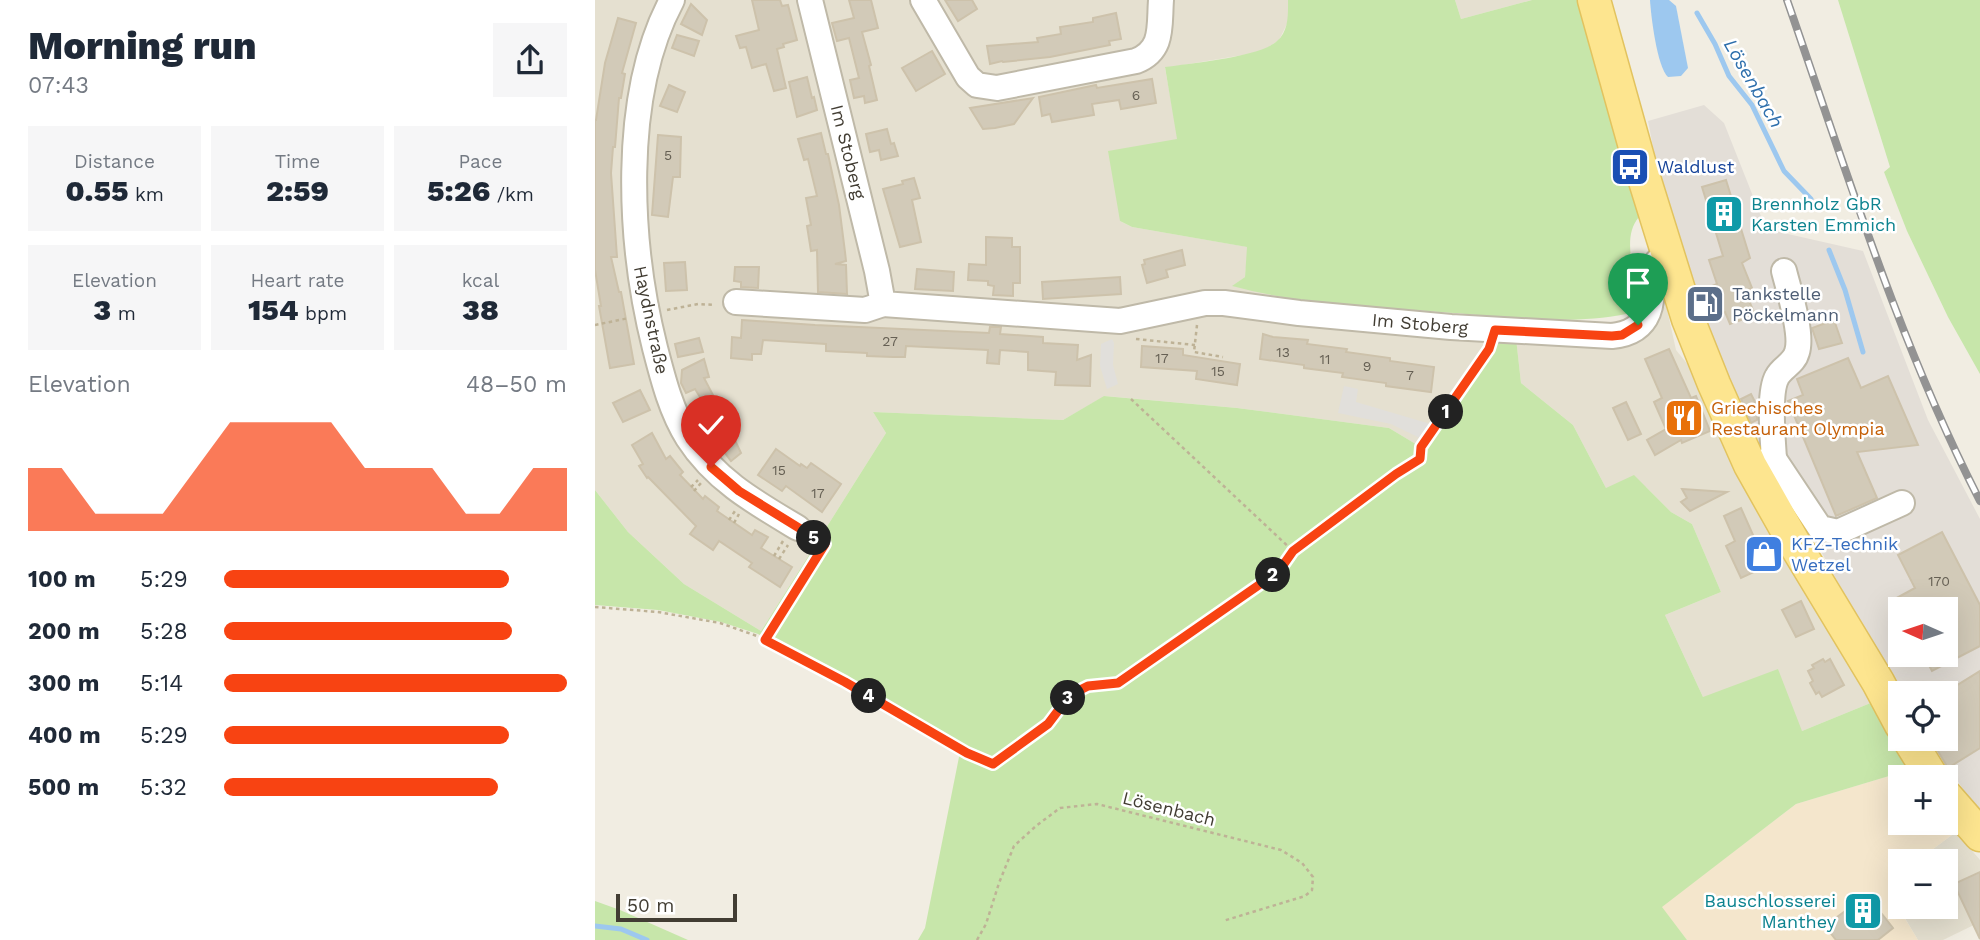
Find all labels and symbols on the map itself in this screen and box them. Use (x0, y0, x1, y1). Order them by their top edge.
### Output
water label: Lösenbach (1719, 35, 1788, 132)
house number: 6 (1132, 87, 1140, 103)
street label: Im Stoberg (827, 102, 870, 202)
bus stop icon: Waldlust (1609, 146, 1651, 188)
house number: 5 (664, 147, 672, 163)
place label: Waldlust (1657, 156, 1735, 177)
building icon: Brennholz GbR Karsten Emmich (1703, 193, 1745, 235)
place label: Brennholz GbR Karsten Emmich (1751, 193, 1896, 235)
pin (1608, 253, 1668, 325)
street label: Haydnstraße (630, 264, 673, 376)
fuel station icon: Tankstelle Pöckelmann (1684, 283, 1726, 325)
place label: Tankstelle Pöckelmann (1732, 283, 1839, 325)
street label: Im Stoberg (1371, 309, 1469, 338)
house number: 27 (882, 333, 898, 349)
house number: 13 (1276, 344, 1290, 360)
house number: 17 (1155, 350, 1169, 366)
house number: 11 (1320, 351, 1330, 367)
house number: 9 (1363, 358, 1371, 374)
house number: 15 (1211, 363, 1225, 379)
house number: 7 (1406, 367, 1414, 383)
pin: 1 (1429, 394, 1463, 430)
pin (681, 395, 741, 467)
restaurant icon: Griechisches Restaurant Olympia (1663, 397, 1705, 439)
place label: Griechisches Restaurant Olympia (1711, 397, 1885, 439)
house number: 15 (772, 462, 786, 478)
house number: 17 (811, 485, 825, 501)
pin: 5 (797, 520, 831, 556)
shop icon: KFZ-Technik Wetzel (1743, 533, 1785, 575)
place label: KFZ-Technik Wetzel (1791, 533, 1898, 575)
pin: 2 (1255, 558, 1291, 592)
house number: 170 (1928, 573, 1950, 589)
north arrow (1888, 597, 1958, 667)
pin: 4 (851, 678, 887, 714)
pin: 3 (1051, 680, 1085, 716)
street label: Lösenbach (1120, 787, 1218, 830)
place label: Bauschlosserei Manthey (1704, 890, 1837, 932)
building icon: Bauschlosserei Manthey (1842, 890, 1884, 932)
scale bar (616, 891, 737, 923)

